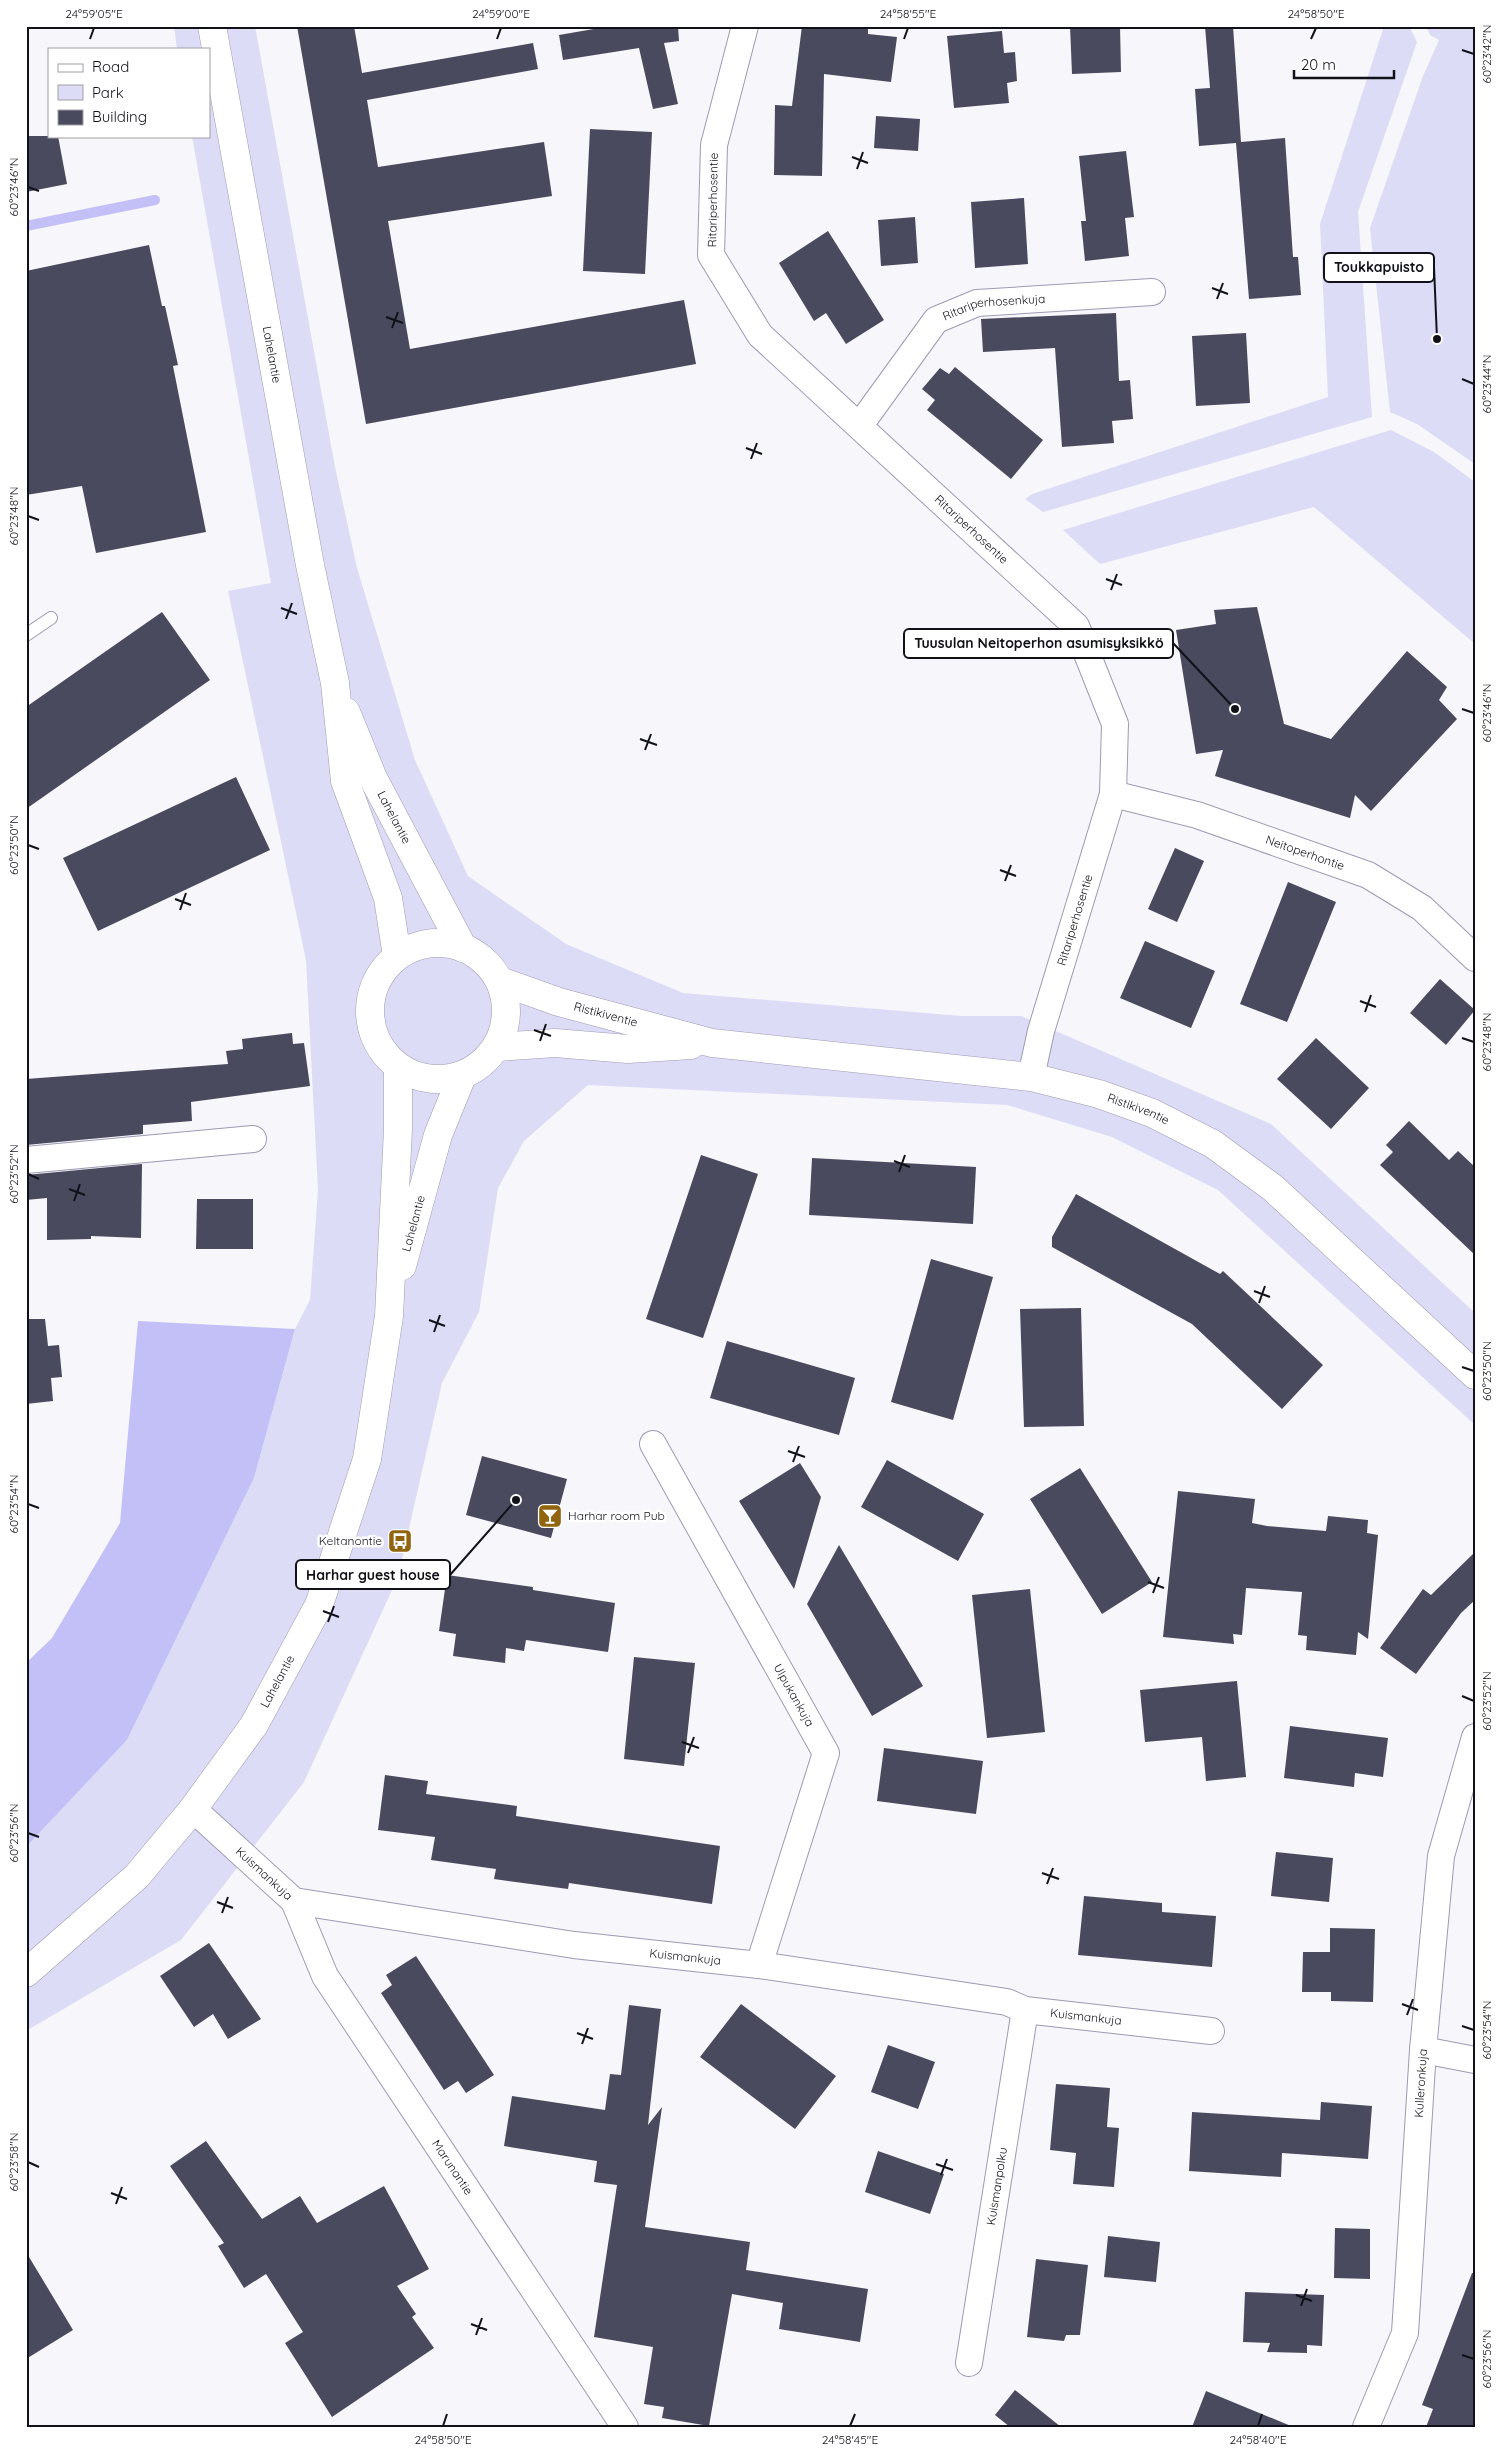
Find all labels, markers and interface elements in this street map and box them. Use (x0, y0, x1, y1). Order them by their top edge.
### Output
text: 24°59'05"E (65, 6, 123, 21)
text: 24°59'00"E (472, 6, 530, 21)
text: 24°58'55"E (880, 6, 936, 21)
text: 24°58'50"E (1287, 6, 1345, 21)
text: 60°23'42"N (1479, 24, 1494, 84)
legend (48, 48, 210, 138)
scale bar (1294, 48, 1394, 80)
text: 20 m (1301, 55, 1336, 74)
text: Road (92, 57, 129, 76)
text: Park (92, 83, 124, 102)
text: Building (92, 107, 147, 126)
street label: Ritariperhosentie (704, 152, 721, 247)
text: 60°23'46"N (6, 158, 21, 216)
callout: Toukkapuisto (1324, 253, 1434, 282)
text: Toukkapuisto (1334, 258, 1424, 276)
street label: Ritariperhosenkuja (940, 291, 1046, 323)
street label: Lahelantie (260, 325, 285, 384)
text: 60°23'44"N (1479, 355, 1494, 413)
text: 60°23'48"N (6, 487, 21, 545)
street label: Ritariperhosentie (932, 492, 1012, 567)
callout: Tuusulan Neitoperhon asumisyksikkö (904, 629, 1173, 658)
text: Tuusulan Neitoperhon asumisyksikkö (914, 634, 1164, 652)
text: 60°23'46"N (1479, 684, 1494, 742)
street label: Lahelantie (374, 788, 415, 846)
text: 60°23'50"N (6, 815, 21, 875)
street label: Neitoperhontie (1264, 832, 1347, 873)
street label: Ritariperhosentie (1054, 872, 1096, 967)
street label: Ristikiventie (572, 998, 640, 1030)
text: 60°23'48"N (1479, 1013, 1494, 1071)
street label: Ristikiventie (1105, 1090, 1172, 1128)
text: 60°23'52"N (6, 1144, 21, 1204)
street label: Lahelantie (398, 1193, 428, 1253)
text: 60°23'50"N (1479, 1341, 1494, 1401)
text: 60°23'54"N (6, 1474, 21, 1534)
bar icon: Harhar room Pub (537, 1503, 563, 1529)
place label: Harhar room Pub (568, 1508, 665, 1523)
bus stop icon: Keltanontie (387, 1528, 413, 1554)
place label: Keltanontie (319, 1533, 382, 1548)
callout: Harhar guest house (296, 1560, 450, 1589)
text: Harhar guest house (306, 1566, 440, 1584)
street label: Lahelantie (257, 1652, 298, 1710)
street label: Ulpukankuja (771, 1661, 818, 1729)
text: 60°23'52"N (1479, 1671, 1494, 1731)
text: 60°23'56"N (6, 1803, 21, 1863)
street label: Kuismankuja (233, 1844, 296, 1903)
street label: Kuismankuja (649, 1945, 722, 1968)
text: 60°23'54"N (1479, 2000, 1494, 2060)
street label: Kuismankuja (1050, 2005, 1123, 2028)
street label: Kulleronkuja (1411, 2048, 1430, 2118)
text: 60°23'58"N (6, 2132, 21, 2192)
street label: Marunantie (429, 2137, 477, 2198)
street label: Kuismanpolku (983, 2146, 1010, 2226)
text: 60°23'56"N (1479, 2329, 1494, 2389)
text: 24°58'50"E (414, 2432, 472, 2447)
text: 24°58'45"E (822, 2432, 878, 2447)
text: 24°58'40"E (1230, 2432, 1287, 2447)

